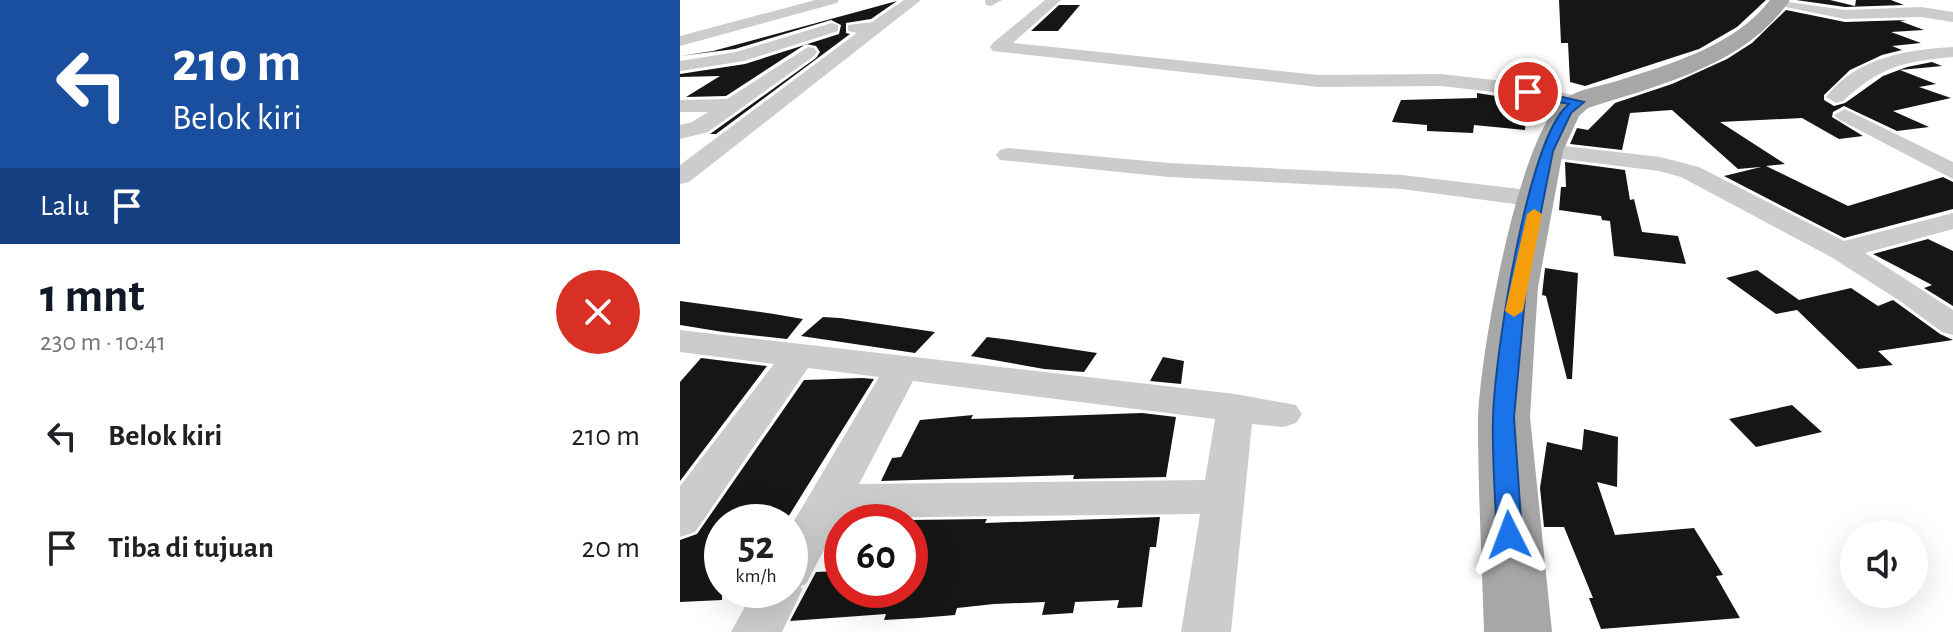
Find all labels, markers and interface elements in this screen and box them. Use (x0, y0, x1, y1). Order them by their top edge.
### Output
icon: left (40, 32, 144, 136)
text: 210 m (172, 35, 301, 91)
pin (1494, 58, 1562, 126)
icon: arrive (1506, 70, 1550, 114)
text: Belok kiri (172, 100, 302, 136)
icon: arrive (105, 184, 149, 228)
text: Lalu (40, 191, 89, 221)
button: close (556, 270, 640, 354)
text: 1 mnt (40, 273, 145, 321)
text: 230 m · 10:41 (40, 329, 166, 355)
icon: left (40, 414, 84, 458)
text: Belok kiri (108, 421, 222, 451)
text: 210 m (571, 421, 640, 451)
position arrow (1467, 493, 1551, 577)
speed limit sign: 60 (824, 504, 928, 608)
map controls (1840, 520, 1928, 608)
button: sound (1840, 520, 1928, 608)
icon: arrive (40, 526, 84, 570)
text: 52 (738, 526, 774, 566)
text: Tiba di tujuan (108, 533, 274, 563)
text: 20 m (582, 533, 640, 563)
text: km/h (735, 566, 777, 586)

